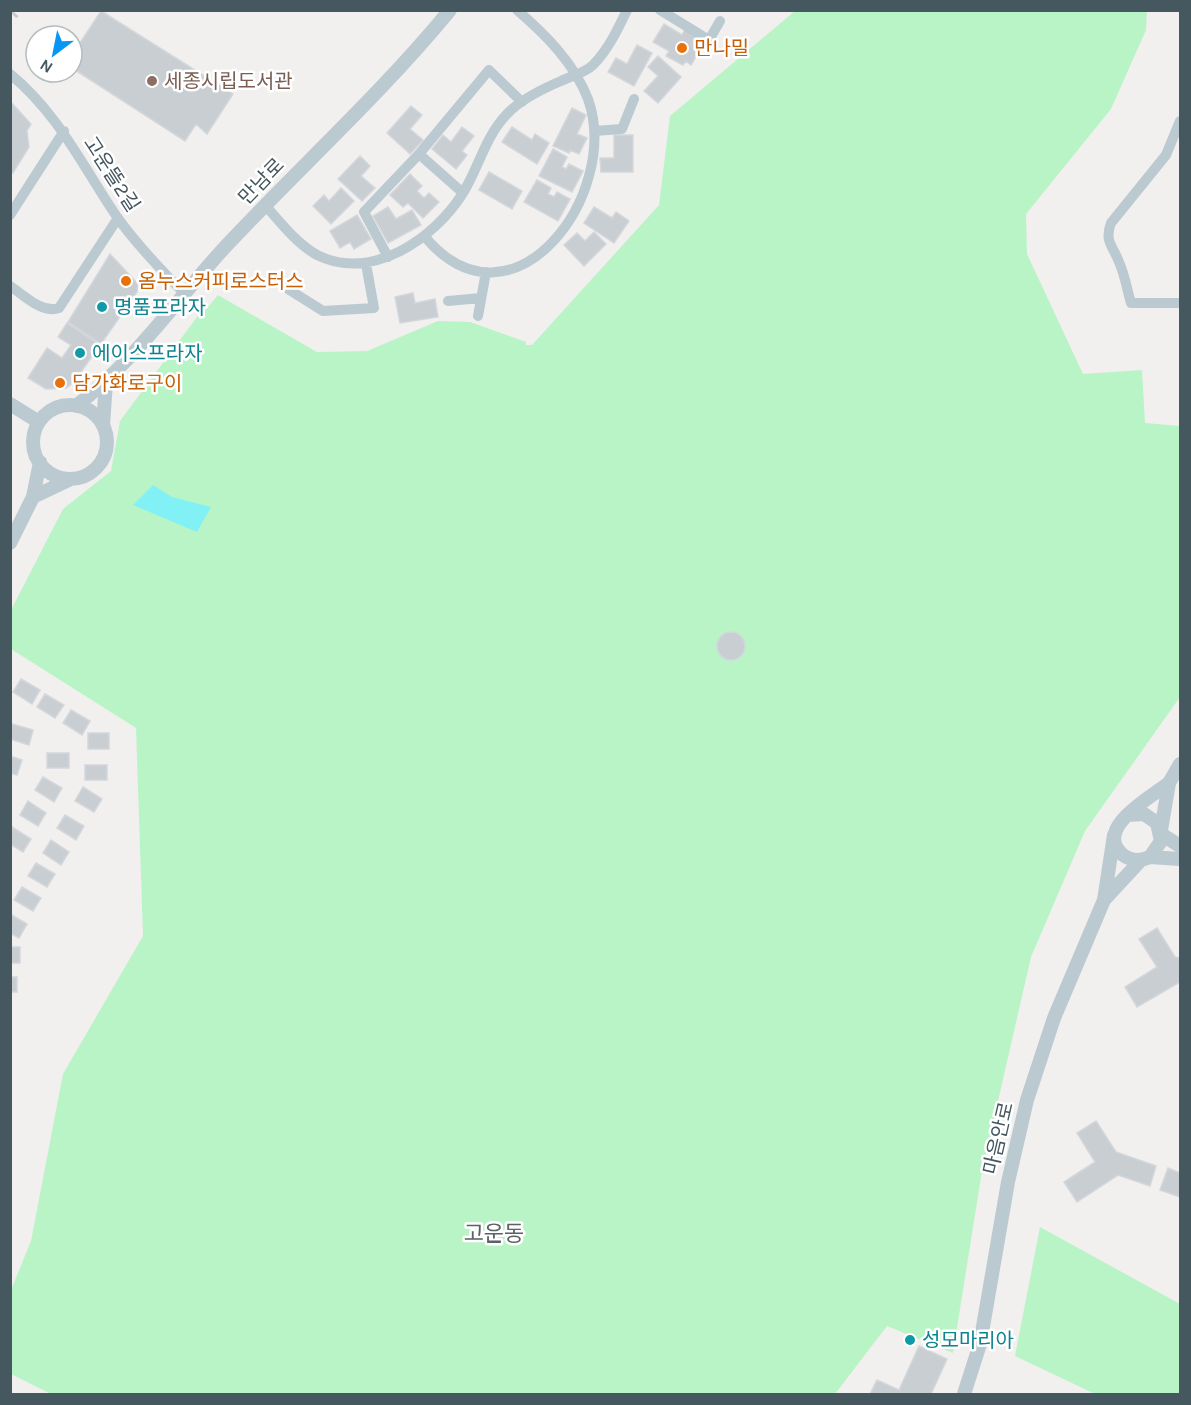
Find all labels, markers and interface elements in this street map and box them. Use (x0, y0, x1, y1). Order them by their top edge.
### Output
north arrow (24, 24, 84, 84)
place label: 만나밀 (694, 37, 749, 60)
marker: 만나밀 (675, 41, 689, 55)
text: N (36, 55, 56, 77)
place label: 세종시립도서관 (164, 70, 293, 93)
marker: 세종시립도서관 (145, 74, 159, 88)
street label: 고운뜰2길 (79, 132, 144, 216)
street label: 만남로 (234, 154, 289, 209)
place label: 옴누스커피로스터스 (138, 270, 304, 293)
marker: 옴누스커피로스터스 (119, 274, 133, 288)
place label: 명품프라자 (114, 296, 206, 319)
marker: 명품프라자 (95, 300, 109, 314)
place label: 에이스프라자 (92, 342, 202, 365)
marker: 에이스프라자 (73, 346, 87, 360)
place label: 담가화로구이 (72, 372, 182, 395)
marker: 담가화로구이 (53, 376, 67, 390)
street label: 마음안로 (979, 1100, 1018, 1177)
district label: 고운동 (464, 1221, 524, 1247)
place label: 성모마리아 (922, 1329, 1014, 1352)
marker: 성모마리아 (903, 1333, 917, 1347)

